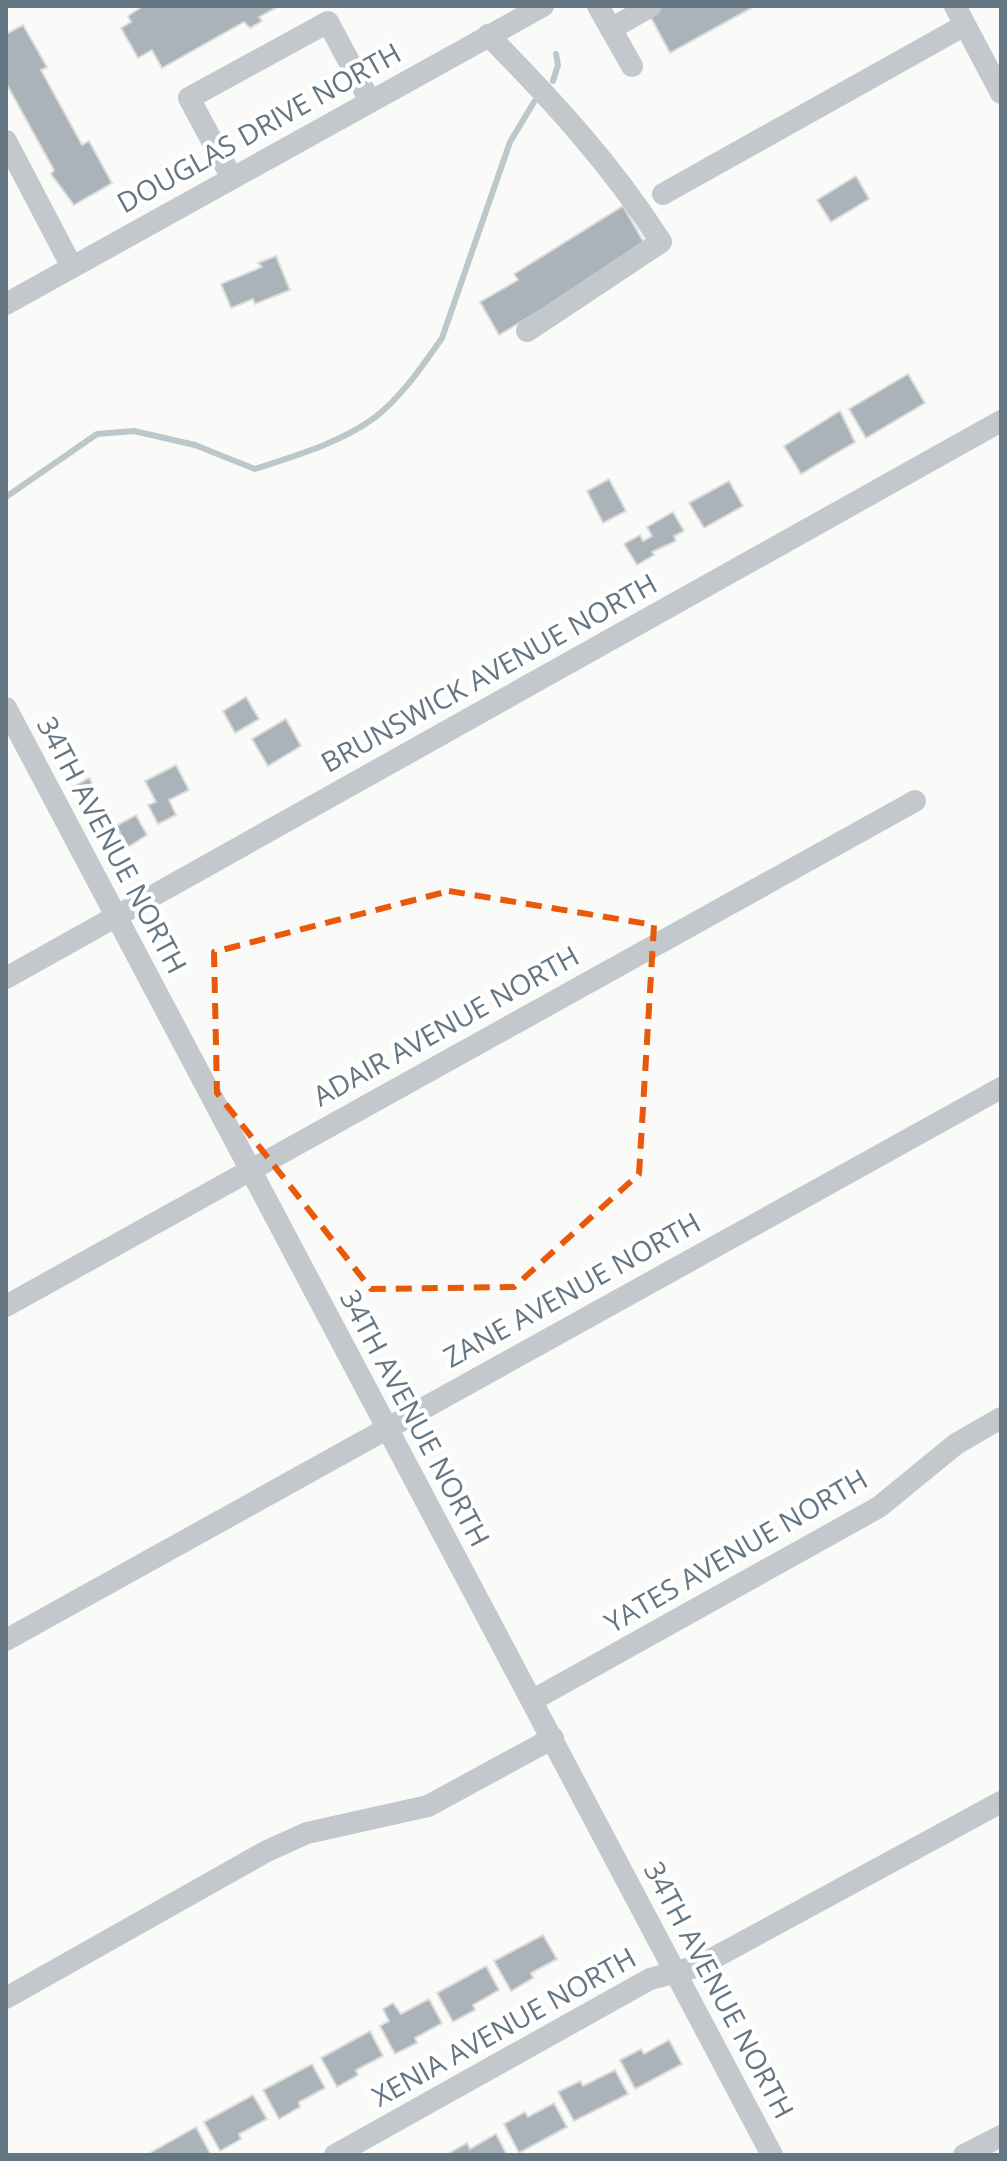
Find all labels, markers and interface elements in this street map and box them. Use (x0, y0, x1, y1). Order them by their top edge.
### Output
street label: DOUGLAS DRIVE NORTH (110, 33, 407, 221)
street label: BRUNSWICK AVENUE NORTH (314, 564, 663, 780)
street label: 34TH AVENUE NORTH (29, 709, 197, 980)
street label: ADAIR AVENUE NORTH (306, 936, 585, 1114)
street label: ZANE AVENUE NORTH (436, 1203, 707, 1376)
street label: 34TH AVENUE NORTH (332, 1282, 500, 1553)
street label: YATES AVENUE NORTH (597, 1459, 874, 1641)
street label: 34TH AVENUE NORTH (636, 1854, 804, 2125)
street label: XENIA AVENUE NORTH (365, 1938, 642, 2115)

